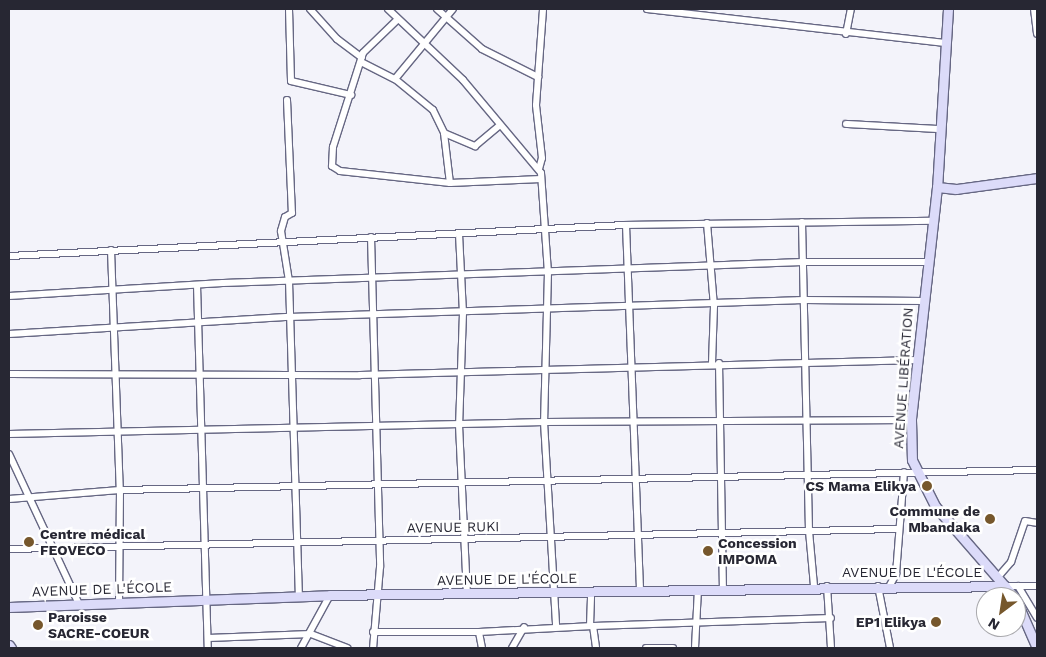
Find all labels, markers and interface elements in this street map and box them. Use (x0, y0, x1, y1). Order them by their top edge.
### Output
street label: AVENUE LIBÉRATION (890, 307, 916, 449)
place label: CS Mama Elikya (805, 478, 916, 494)
marker: CS Mama Elikya (920, 479, 934, 493)
place label: Commune de Mbandaka (889, 503, 980, 536)
marker: Commune de Mbandaka (984, 513, 996, 525)
street label: AVENUE RUKI (406, 518, 500, 536)
place label: Centre médical FEOVECO (40, 526, 145, 558)
marker: Centre médical FEOVECO (22, 535, 36, 549)
place label: Concession IMPOMA (718, 535, 797, 568)
marker: Concession IMPOMA (702, 545, 714, 557)
street label: AVENUE DE L'ÉCOLE (842, 564, 982, 580)
street label: AVENUE DE L'ÉCOLE (437, 569, 577, 589)
street label: AVENUE DE L'ÉCOLE (32, 578, 172, 600)
north arrow (976, 587, 1026, 637)
place label: Paroisse SACRE-COEUR (48, 609, 149, 642)
place label: EP1 Elikya (856, 614, 926, 630)
text: N (985, 614, 1002, 634)
marker: EP1 Elikya (930, 616, 942, 628)
marker: Paroisse SACRE-COEUR (32, 619, 44, 631)

